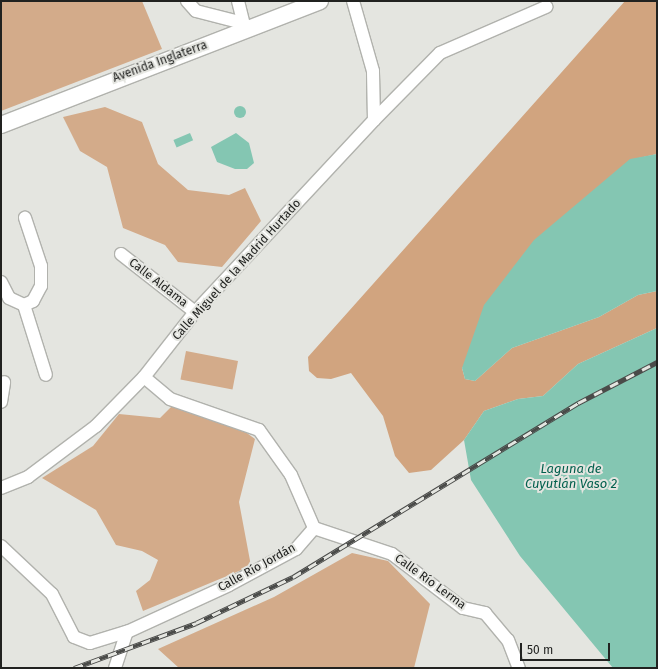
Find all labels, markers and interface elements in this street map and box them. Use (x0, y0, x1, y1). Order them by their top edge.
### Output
street label: Avenida Inglaterra (111, 38, 209, 86)
street label: Calle Miguel de la Madrid Hurtado (170, 196, 304, 344)
street label: Calle Aldama (126, 256, 190, 310)
water label: Laguna de Cuyutlán Vaso 2 (525, 462, 617, 493)
street label: Calle Río Jordán (216, 541, 298, 595)
street label: Calle Río Lerma (392, 551, 468, 613)
scale bar (522, 635, 612, 661)
text: 50 m (527, 643, 553, 657)

